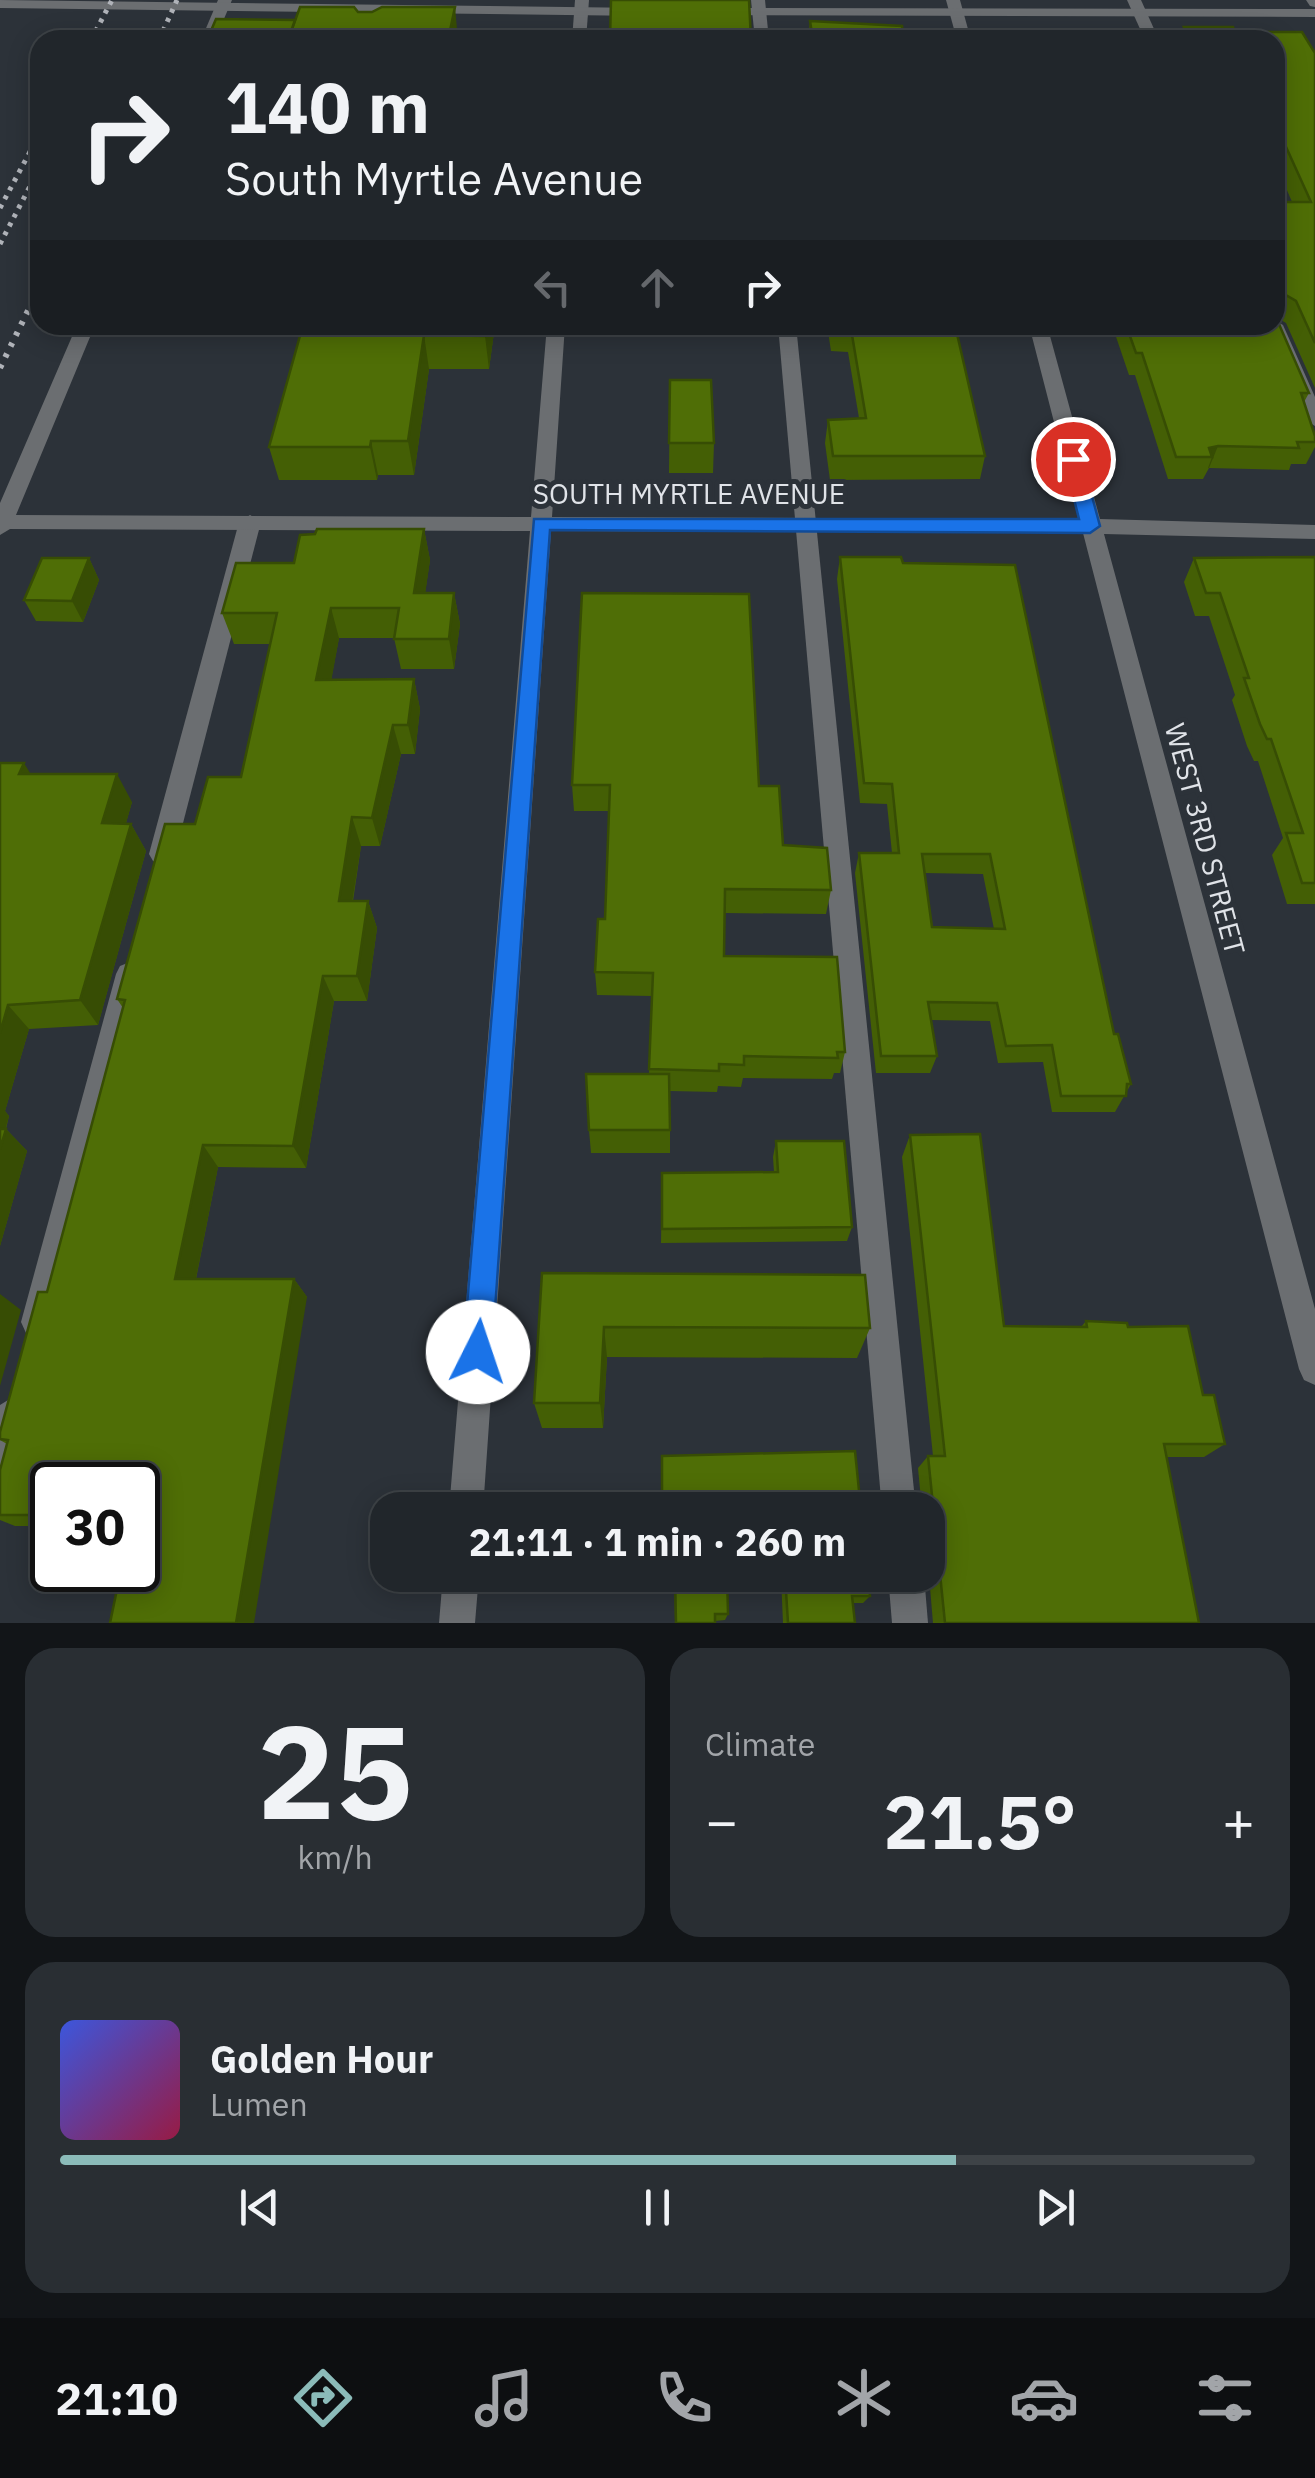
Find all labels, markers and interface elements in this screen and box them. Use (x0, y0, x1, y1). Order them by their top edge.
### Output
text: 140 m (225, 61, 430, 152)
icon: right (60, 70, 190, 200)
text: South Myrtle Avenue (225, 149, 643, 207)
icon: left (525, 260, 580, 315)
icon: ahead (630, 260, 685, 315)
icon: right (735, 260, 790, 315)
pin (1031, 417, 1116, 502)
icon: arrive (1046, 432, 1101, 487)
street label: SOUTH MYRTLE AVENUE (533, 475, 845, 512)
street label: WEST 3RD STREET (1157, 719, 1254, 959)
position arrow (426, 1300, 530, 1404)
speed limit sign: 30 (30, 1462, 160, 1592)
text: 21:11 · 1 min · 260 m (469, 1517, 846, 1566)
text: 25 (257, 1686, 413, 1855)
text: Climate (705, 1723, 815, 1765)
text: 21.5° (883, 1772, 1077, 1870)
text: − (705, 1785, 738, 1856)
text: + (1222, 1785, 1255, 1856)
text: km/h (297, 1836, 373, 1878)
text: Golden Hour (210, 2034, 433, 2083)
text: Lumen (210, 2083, 308, 2125)
icon: previous (232, 2180, 287, 2235)
icon: pause (630, 2180, 685, 2235)
icon: next (1028, 2180, 1083, 2235)
icon: directions (288, 2363, 358, 2433)
icon: music (469, 2363, 539, 2433)
icon: phone (649, 2363, 719, 2433)
icon: climate (829, 2363, 899, 2433)
icon: car (1009, 2363, 1079, 2433)
icon: filters (1190, 2363, 1260, 2433)
text: 21:10 (55, 2369, 178, 2427)

